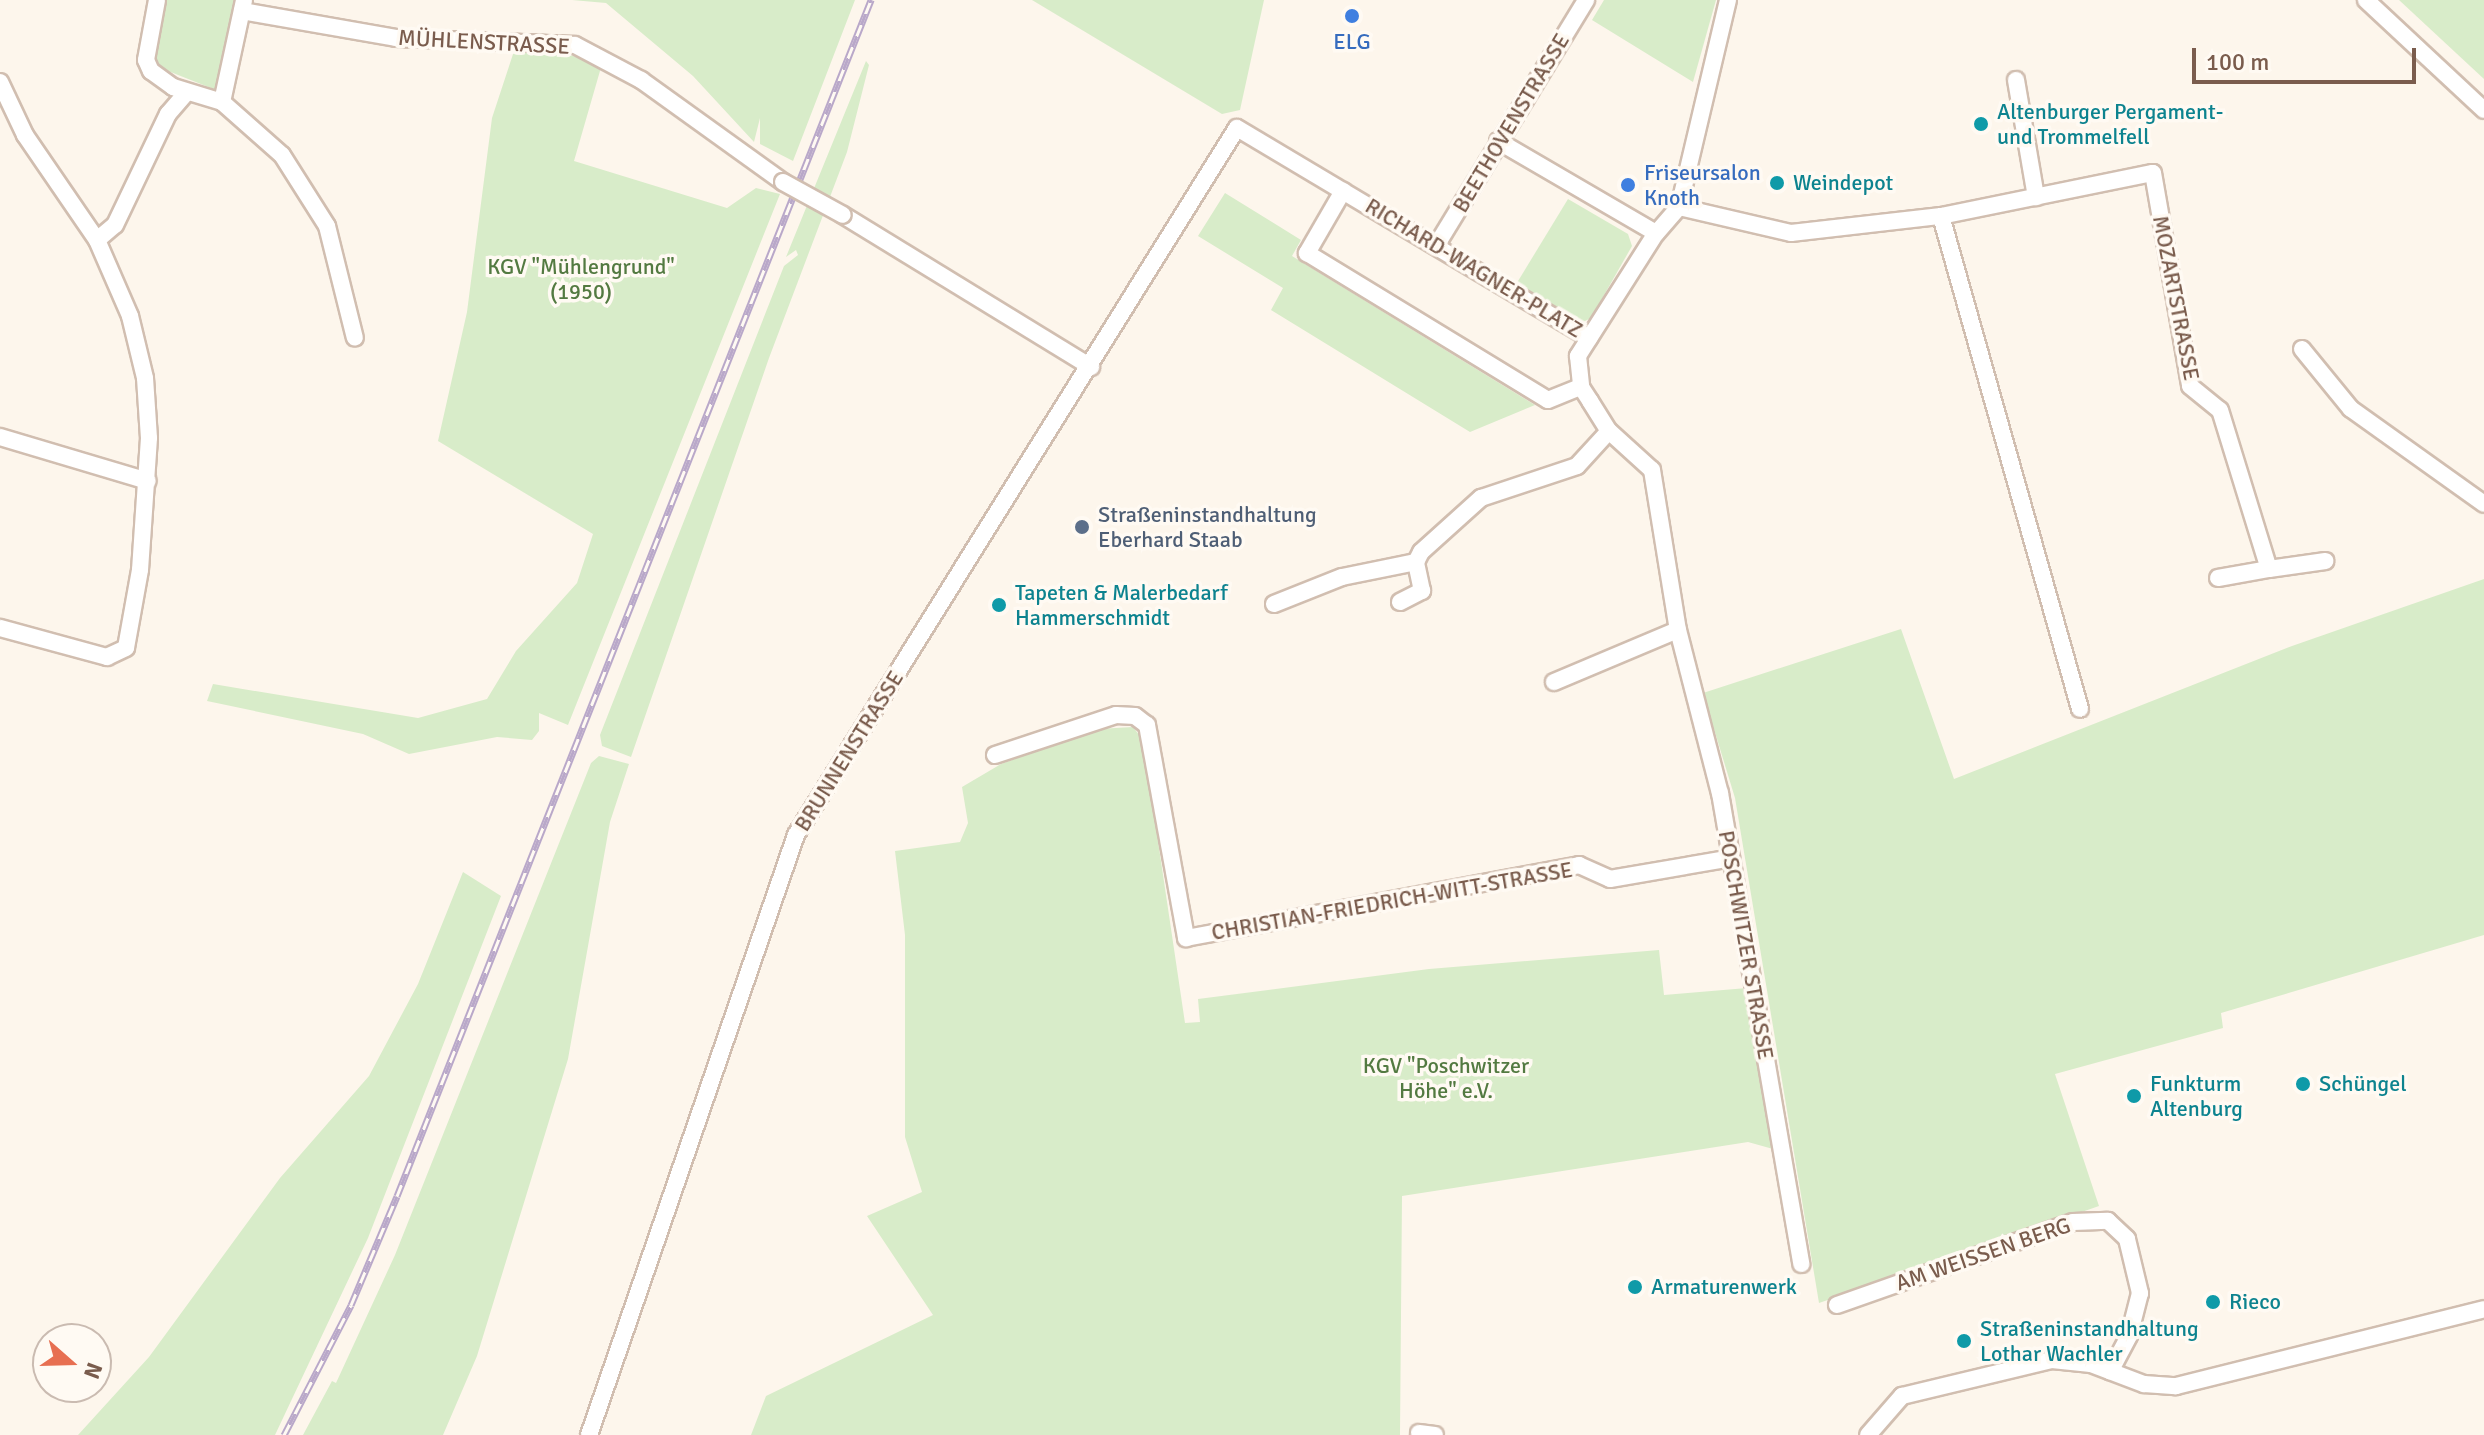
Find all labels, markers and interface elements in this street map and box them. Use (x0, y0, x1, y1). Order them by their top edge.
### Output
marker: ELG (1343, 7, 1361, 25)
street label: MÜHLENSTRASSE (397, 24, 571, 60)
place label: ELG (1333, 29, 1371, 55)
street label: BEETHOVENSTRASSE (1447, 29, 1575, 217)
scale bar (2196, 32, 2420, 82)
text: 100 m (2206, 47, 2269, 77)
place label: Altenburger Pergament- und Trommelfell (1997, 98, 2223, 150)
marker: Altenburger Pergament- und Trommelfell (1972, 115, 1990, 133)
place label: Friseursalon Knoth (1644, 159, 1761, 210)
place label: Weindepot (1793, 170, 1893, 196)
marker: Weindepot (1768, 174, 1786, 192)
marker: Friseursalon Knoth (1619, 176, 1637, 194)
street label: RICHARD-WAGNER-PLATZ (1361, 193, 1587, 343)
street label: MOZARTSTRASSE (2147, 213, 2205, 383)
park label: KGV "Mühlengrund" (1950) (487, 253, 675, 304)
place label: Straßeninstandhaltung Eberhard Staab (1098, 501, 1317, 552)
marker: Straßeninstandhaltung Eberhard Staab (1073, 518, 1091, 536)
place label: Tapeten & Malerbedarf Hammerschmidt (1015, 579, 1228, 630)
marker: Tapeten & Malerbedarf Hammerschmidt (990, 596, 1008, 614)
street label: BRUNNENSTRASSE (789, 666, 909, 836)
street label: POSCHWITZER STRASSE (1713, 828, 1779, 1062)
street label: CHRISTIAN-FRIEDRICH-WITT-STRASSE (1209, 856, 1575, 946)
park label: KGV "Poschwitzer Höhe" e.V. (1363, 1052, 1529, 1104)
place label: Funkturm Altenburg (2150, 1070, 2243, 1122)
place label: Schüngel (2319, 1071, 2407, 1097)
marker: Schüngel (2294, 1075, 2312, 1093)
marker: Funkturm Altenburg (2125, 1087, 2143, 1105)
street label: AM WEISSEN BERG (1892, 1212, 2074, 1296)
place label: Armaturenwerk (1651, 1274, 1797, 1300)
marker: Armaturenwerk (1626, 1278, 1644, 1296)
place label: Rieco (2229, 1289, 2281, 1315)
marker: Rieco (2204, 1293, 2222, 1311)
place label: Straßeninstandhaltung Lothar Wachler (1980, 1315, 2199, 1366)
north arrow (32, 1323, 112, 1403)
marker: Straßeninstandhaltung Lothar Wachler (1955, 1332, 1973, 1350)
text: N (78, 1359, 108, 1383)

